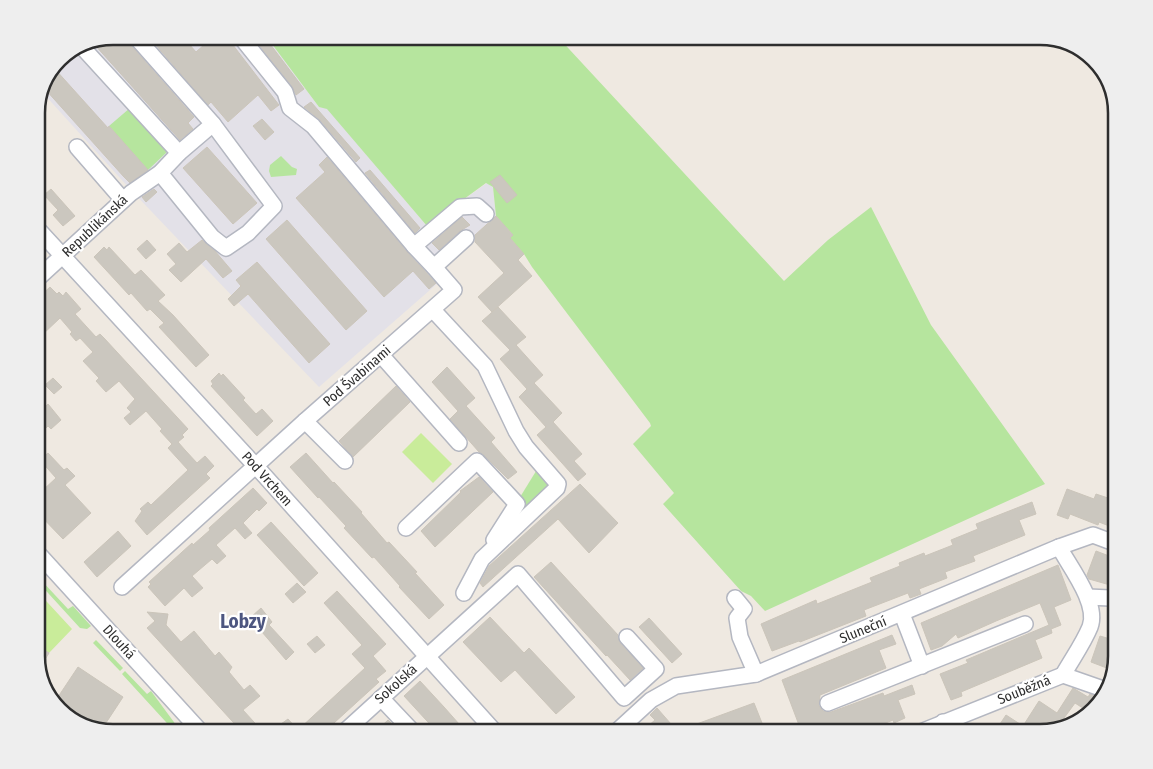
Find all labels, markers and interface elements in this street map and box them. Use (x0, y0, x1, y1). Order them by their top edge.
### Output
street label: Republikánská (59, 191, 131, 261)
street label: Pod Švabinami (319, 341, 394, 410)
street label: Pod Vrchem (238, 448, 296, 510)
district label: Lobzy (220, 610, 267, 633)
street label: Sluneční (837, 613, 889, 647)
street label: Dlouhá (99, 621, 139, 663)
street label: Sokolská (371, 661, 421, 707)
street label: Souběžná (995, 672, 1053, 708)

